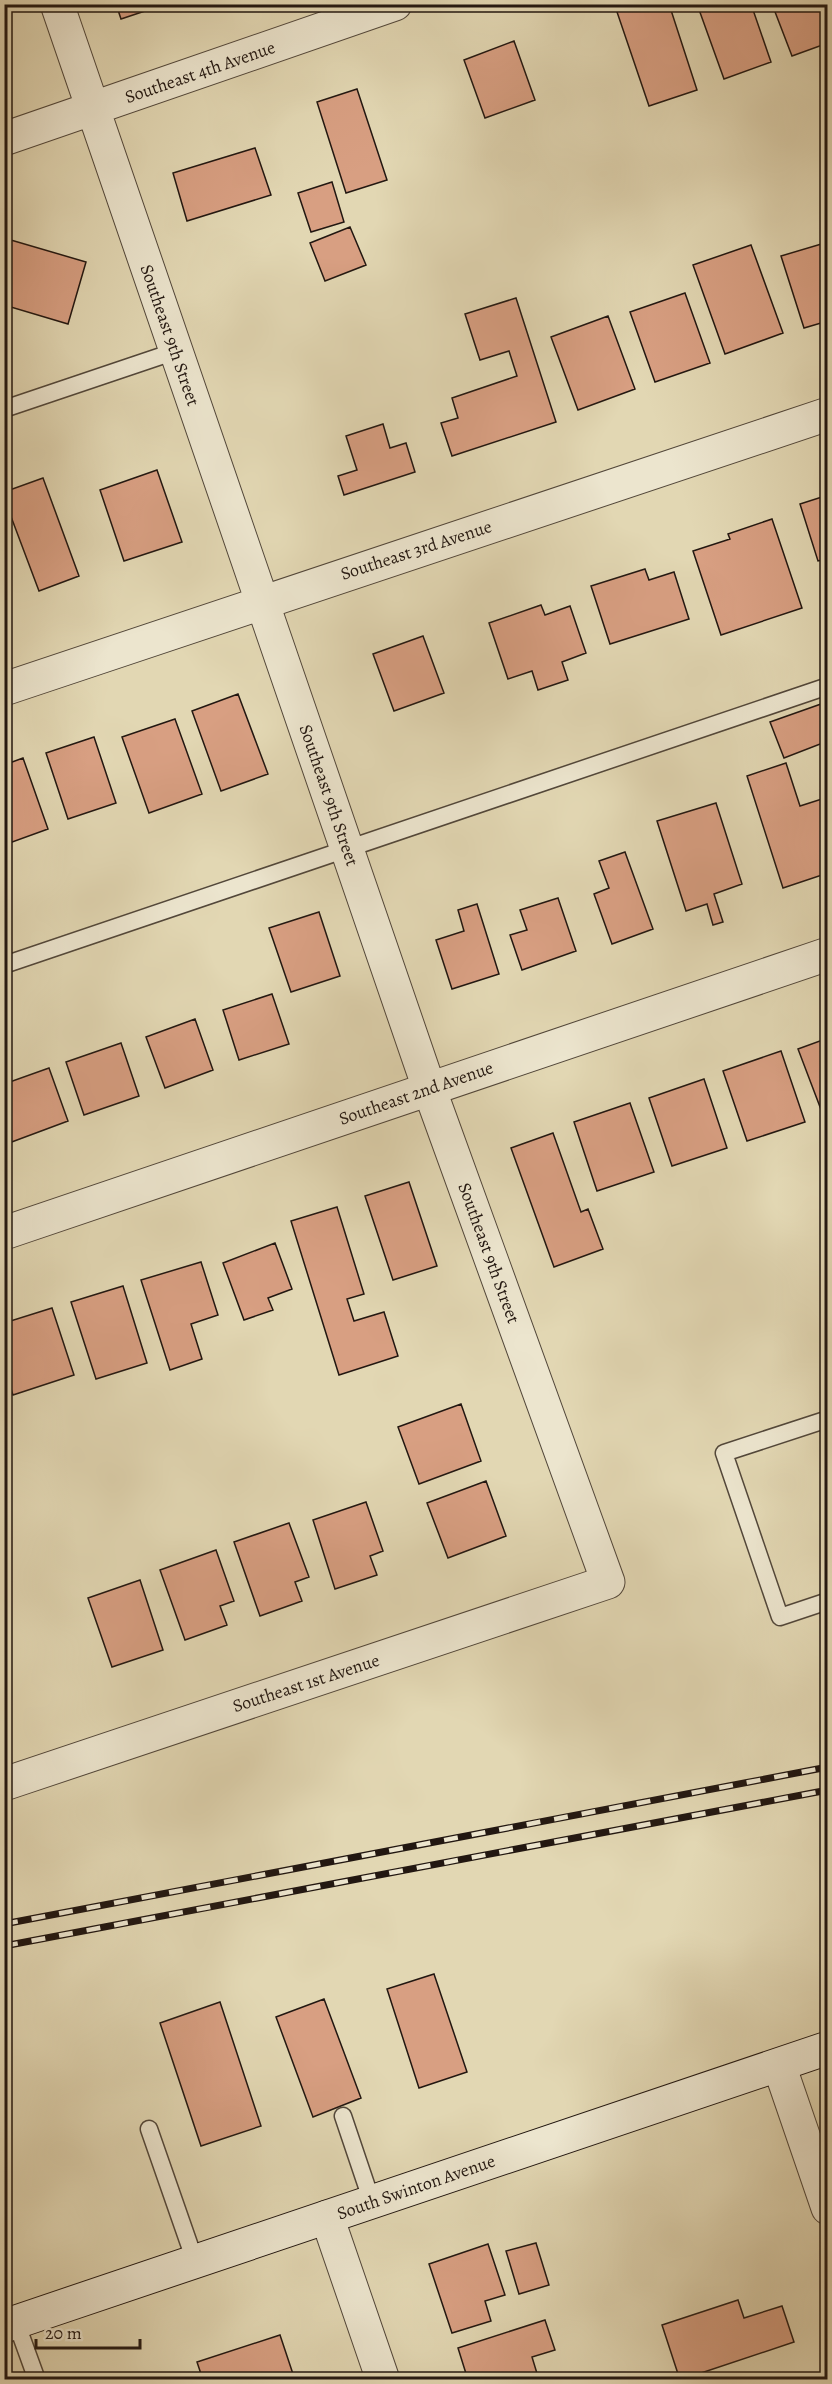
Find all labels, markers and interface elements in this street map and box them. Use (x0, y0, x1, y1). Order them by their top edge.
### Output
street label: Southeast 4th Avenue (122, 35, 278, 109)
street label: Southeast 9th Street (135, 261, 205, 409)
street label: Southeast 3rd Avenue (337, 514, 495, 586)
street label: Southeast 9th Street (294, 721, 364, 869)
street label: Southeast 2nd Avenue (336, 1055, 496, 1131)
street label: Southeast 9th Street (452, 1179, 526, 1327)
street label: Southeast 1st Avenue (229, 1648, 383, 1718)
street label: South Swinton Avenue (334, 2149, 498, 2225)
scale bar (36, 2312, 140, 2350)
text: 20 m (45, 2321, 82, 2345)

